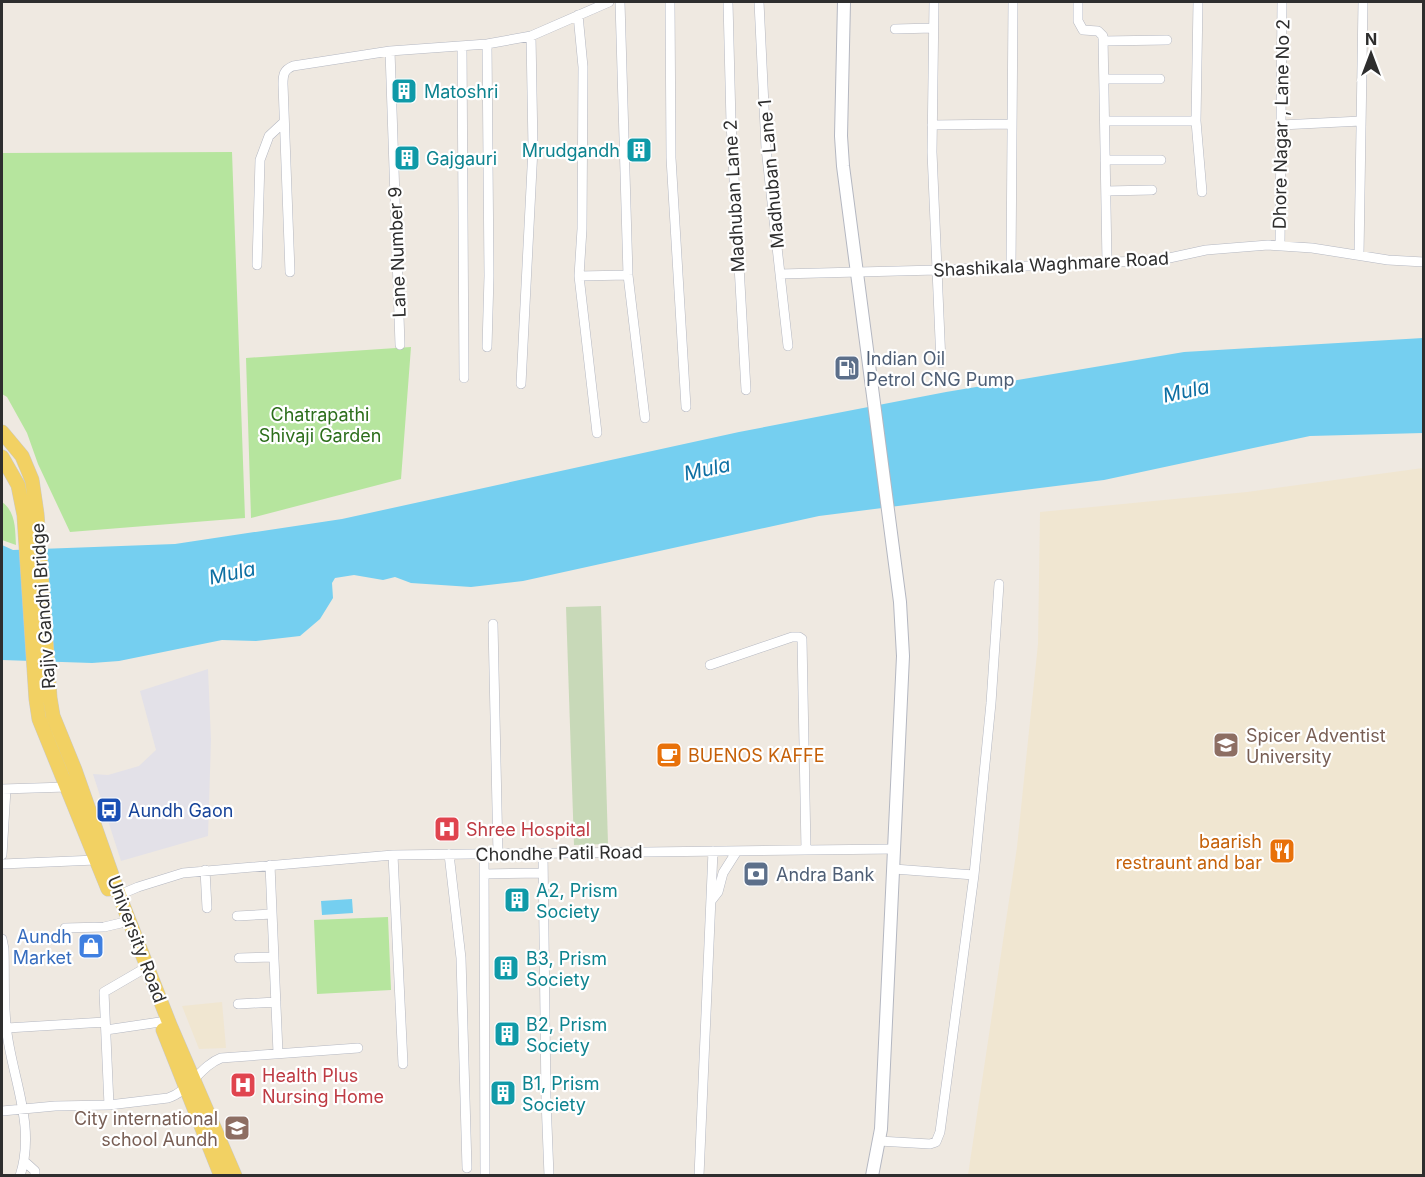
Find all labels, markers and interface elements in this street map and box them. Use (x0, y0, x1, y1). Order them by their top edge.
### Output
street label: Dhore Nagar , Lane No 2 (1269, 19, 1293, 229)
north arrow (1341, 24, 1401, 84)
text: N (1365, 29, 1377, 49)
building icon: Matoshri (389, 76, 419, 106)
place label: Matoshri (424, 81, 498, 102)
street label: Madhuban Lane 1 (754, 99, 788, 249)
street label: Madhuban Lane 2 (720, 119, 748, 273)
building icon: Mrudgandh (624, 135, 654, 165)
place label: Mrudgandh (522, 140, 620, 161)
building icon: Gajgauri (392, 143, 422, 173)
place label: Gajgauri (426, 148, 497, 169)
street label: Lane Number 9 (384, 186, 410, 318)
street label: Shashikala Waghmare Road (932, 247, 1170, 281)
place label: Indian Oil Petrol CNG Pump (866, 348, 1015, 390)
fuel station icon: Indian Oil Petrol CNG Pump (832, 353, 862, 383)
water label: Mula (1161, 374, 1211, 408)
park label: Chatrapathi Shivaji Garden (259, 404, 381, 446)
water label: Mula (682, 452, 732, 486)
street label: Rajiv Gandhi Bridge (27, 522, 59, 690)
water label: Mula (207, 556, 257, 590)
place label: Spicer Adventist University (1246, 725, 1386, 767)
school or university icon: Spicer Adventist University (1211, 730, 1241, 760)
cafe icon: BUENOS KAFFE (654, 740, 684, 770)
place label: BUENOS KAFFE (688, 745, 825, 766)
bus stop icon: Aundh Gaon (94, 795, 124, 825)
place label: Aundh Gaon (128, 800, 233, 821)
hospital icon: Shree Hospital (432, 814, 462, 844)
place label: Shree Hospital (466, 819, 590, 840)
place label: baarish restraunt and bar (1116, 831, 1262, 873)
restaurant icon: baarish restraunt and bar (1267, 836, 1297, 866)
street label: Chondhe Patil Road (475, 841, 643, 865)
bank icon: Andra Bank (741, 859, 771, 889)
place label: Andra Bank (776, 864, 875, 885)
street label: University Road (103, 873, 171, 1005)
place label: A2, Prism Society (536, 880, 618, 922)
building icon: A2, Prism Society (502, 885, 532, 915)
place label: Aundh Market (13, 926, 72, 968)
shop icon: Aundh Market (76, 931, 106, 961)
place label: B3, Prism Society (526, 948, 607, 990)
building icon: B3, Prism Society (491, 953, 521, 983)
place label: B2, Prism Society (526, 1014, 607, 1056)
building icon: B2, Prism Society (492, 1019, 522, 1049)
place label: Health Plus Nursing Home (262, 1065, 384, 1107)
hospital icon: Health Plus Nursing Home (228, 1070, 258, 1100)
place label: B1, Prism Society (522, 1073, 600, 1115)
building icon: B1, Prism Society (488, 1078, 518, 1108)
place label: City international school Aundh (74, 1108, 218, 1150)
school or university icon: City international school Aundh (222, 1113, 252, 1143)

